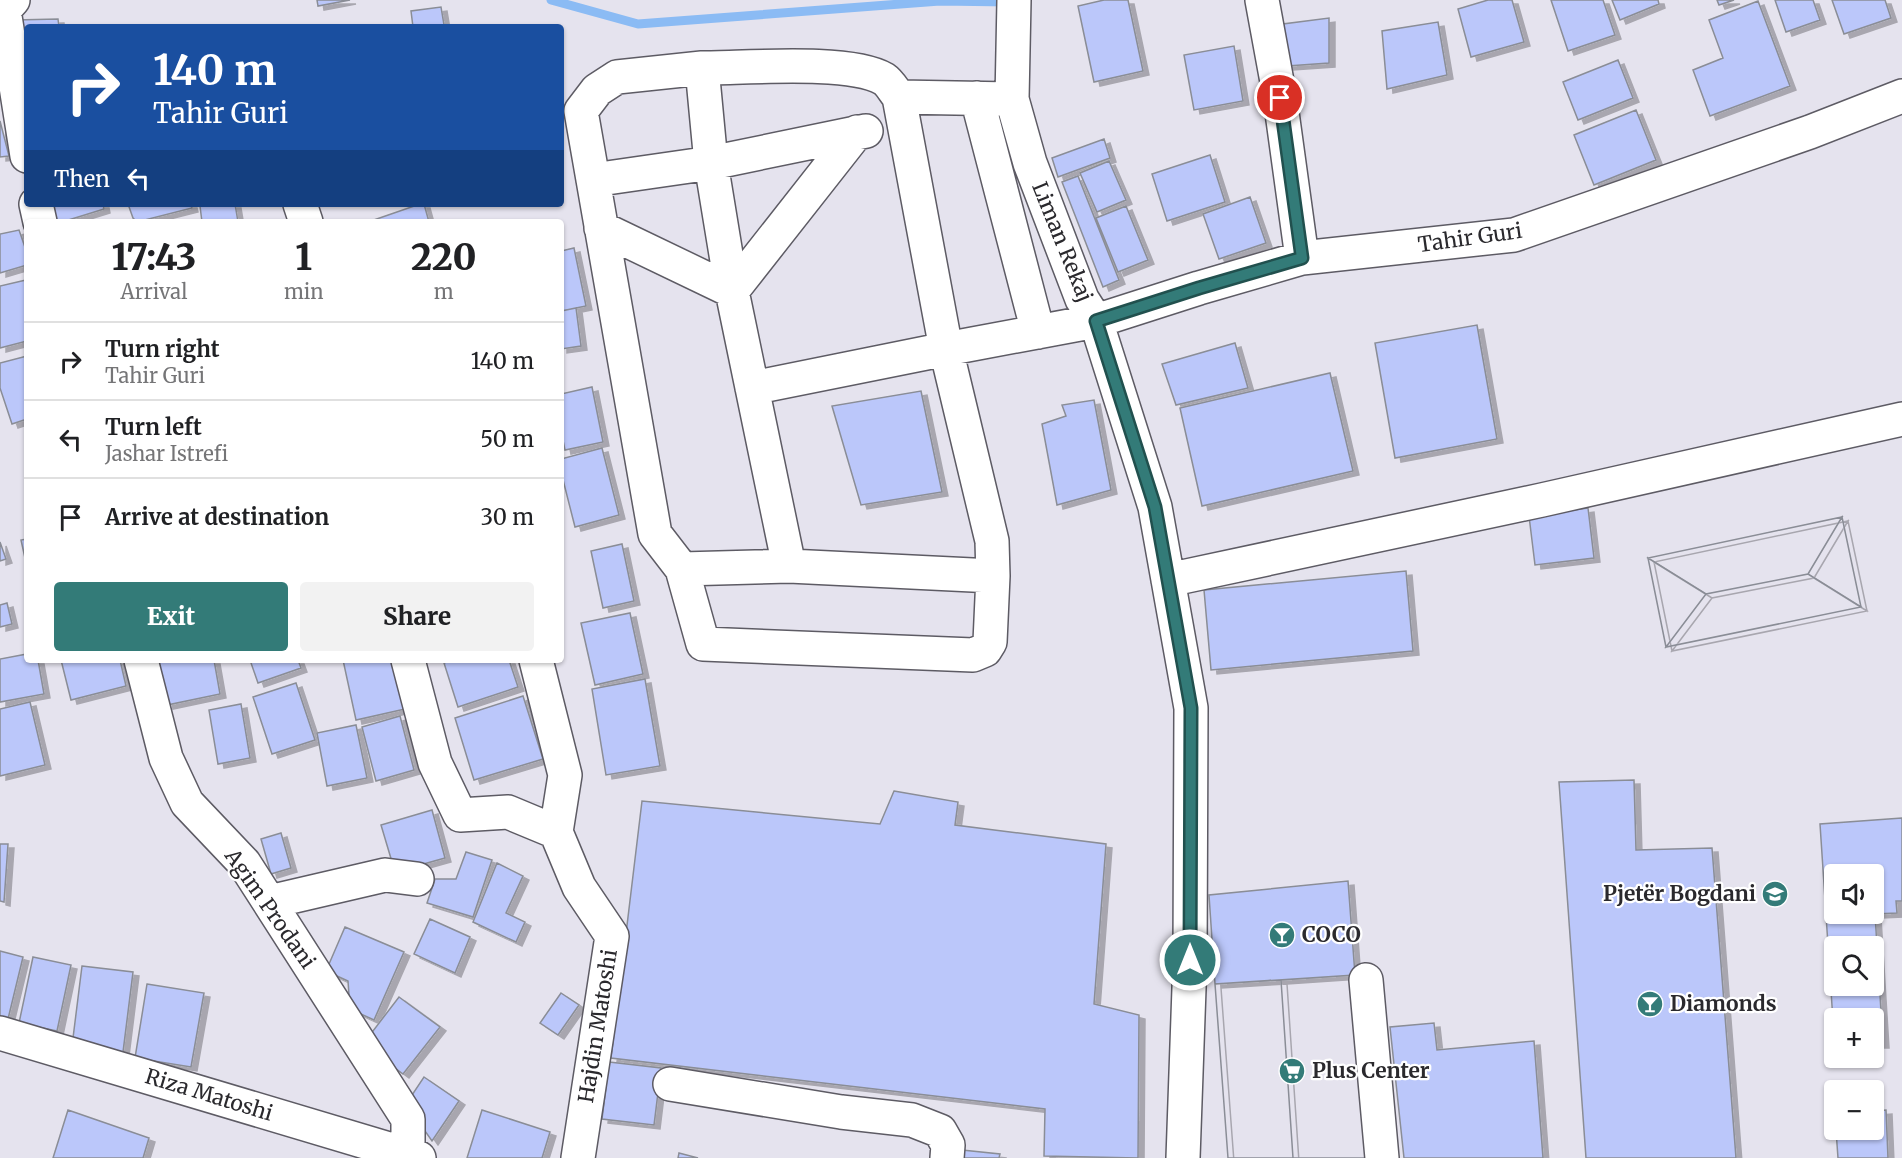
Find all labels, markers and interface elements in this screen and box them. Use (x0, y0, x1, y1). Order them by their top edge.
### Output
text: 140 m (153, 44, 276, 96)
icon: right (54, 48, 132, 126)
pin (1254, 72, 1305, 123)
icon: arrive (1263, 81, 1296, 114)
text: Tahir Guri (153, 96, 288, 130)
icon: left (122, 162, 155, 195)
text: Then (54, 165, 110, 193)
street label: Liman Rekaj (1026, 178, 1099, 306)
street label: Tahir Guri (1416, 217, 1524, 258)
text: 17:43 (112, 235, 196, 280)
text: 1 (295, 235, 312, 280)
text: 220 (411, 235, 477, 280)
text: Arrival (121, 279, 187, 304)
text: min (284, 279, 323, 304)
text: m (434, 279, 454, 304)
text: Turn right (105, 335, 219, 363)
icon: right (54, 345, 87, 378)
text: 140 m (471, 347, 534, 375)
text: Tahir Guri (105, 363, 205, 388)
text: Turn left (105, 413, 202, 441)
icon: left (54, 423, 87, 456)
text: 50 m (480, 425, 534, 453)
text: Jashar Istrefi (105, 441, 228, 466)
icon: arrive (54, 501, 87, 534)
text: Arrive at destination (105, 503, 329, 531)
text: 30 m (480, 503, 534, 531)
button: Exit (54, 582, 288, 651)
button: Share (300, 582, 534, 651)
street label: Agim Prodani (219, 843, 322, 974)
map controls (1824, 864, 1884, 1140)
button: sound (1824, 864, 1884, 924)
school or university icon: Pjetër Bogdani (1760, 879, 1790, 909)
place label: Pjetër Bogdani (1603, 880, 1756, 907)
bar icon: COCO (1267, 920, 1297, 950)
place label: COCO (1302, 921, 1361, 948)
position arrow (1158, 928, 1222, 992)
button: search (1824, 936, 1884, 996)
street label: Hajdin Matoshi (572, 947, 623, 1105)
bar icon: Diamonds (1635, 989, 1665, 1019)
place label: Diamonds (1670, 990, 1777, 1017)
button: + (1824, 1008, 1884, 1068)
supermarket icon: Plus Center (1277, 1056, 1307, 1086)
place label: Plus Center (1312, 1057, 1430, 1084)
street label: Riza Matoshi (142, 1062, 276, 1127)
button: − (1824, 1080, 1884, 1140)

